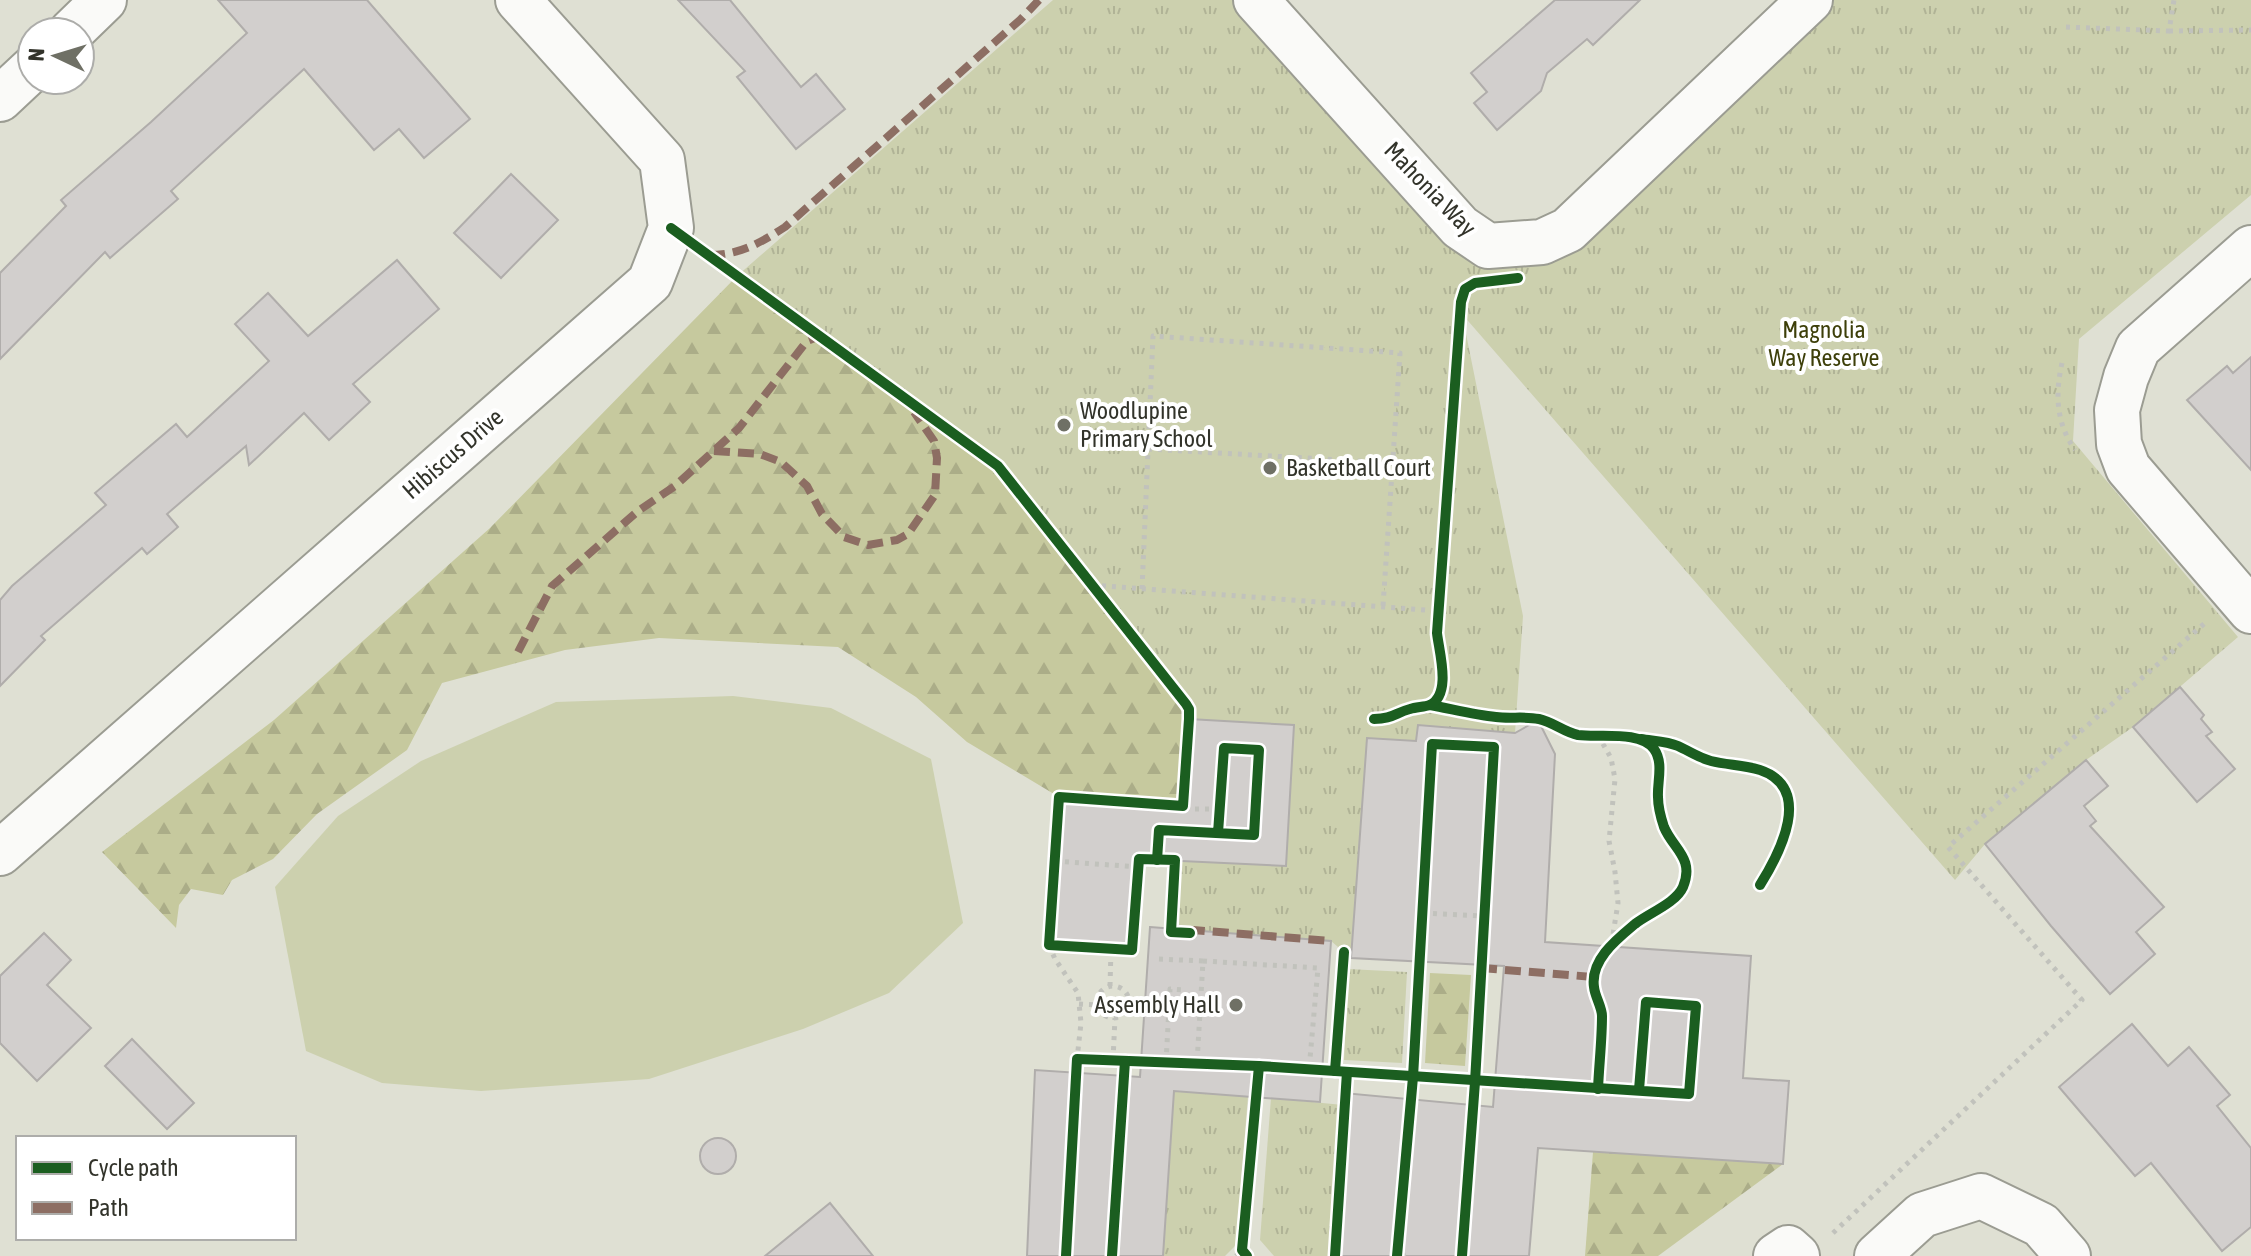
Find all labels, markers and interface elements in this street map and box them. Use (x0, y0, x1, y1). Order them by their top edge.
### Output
north arrow (16, 16, 96, 96)
text: N (23, 47, 49, 62)
street label: Mahonia Way (1379, 136, 1482, 241)
park label: Magnolia Way Reserve (1769, 316, 1879, 371)
place label: Woodlupine Primary School (1080, 397, 1213, 452)
street label: Hibiscus Drive (397, 403, 508, 504)
marker: Woodlupine Primary School (1055, 416, 1073, 434)
place label: Basketball Court (1286, 454, 1431, 481)
marker: Basketball Court (1261, 459, 1279, 477)
place label: Assembly Hall (1095, 991, 1221, 1018)
marker: Assembly Hall (1227, 996, 1245, 1014)
legend (16, 1136, 296, 1240)
text: Cycle path (88, 1154, 179, 1181)
text: Path (88, 1194, 129, 1221)

